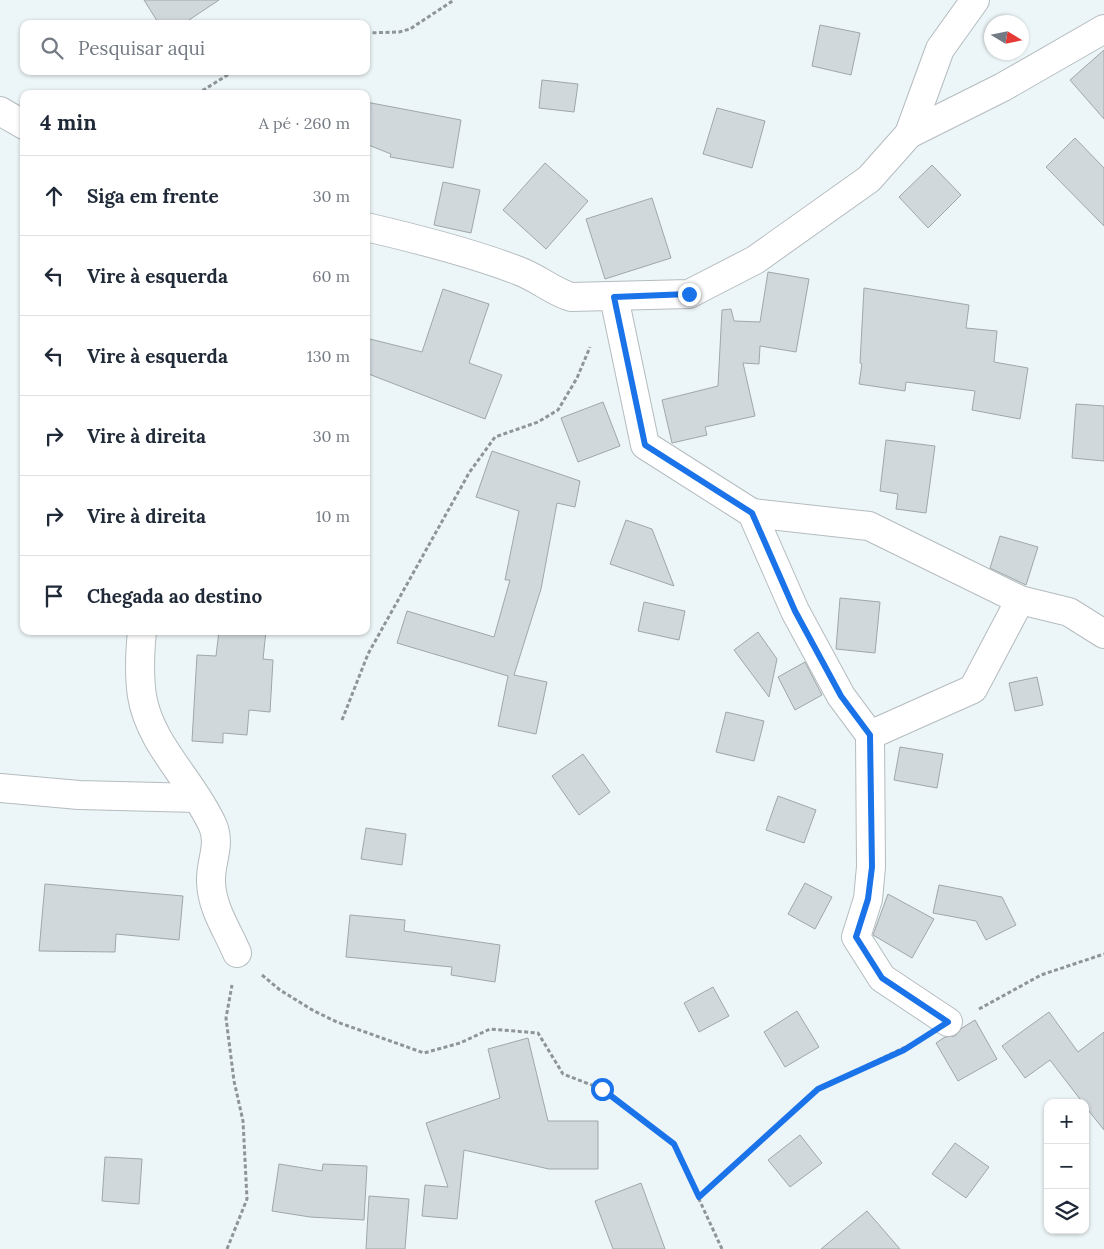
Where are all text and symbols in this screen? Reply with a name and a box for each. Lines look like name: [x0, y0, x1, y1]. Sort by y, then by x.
north arrow: [984, 15, 1029, 60]
search box: [20, 20, 370, 75]
icon: search: [38, 34, 66, 62]
text: Pesquisar aqui: [78, 36, 205, 60]
text: 4 min: [40, 109, 97, 136]
text: A pé · 260 m: [259, 113, 350, 133]
icon: ahead: [40, 182, 68, 210]
text: Siga em frente: [87, 184, 219, 208]
text: 30 m: [313, 186, 350, 206]
icon: left: [40, 262, 68, 290]
text: Vire à esquerda: [87, 264, 228, 288]
text: 60 m: [312, 266, 350, 286]
route end: [678, 283, 701, 306]
icon: left: [40, 342, 68, 370]
text: Vire à esquerda: [87, 344, 228, 368]
text: 130 m: [307, 346, 350, 366]
icon: right: [40, 422, 68, 450]
text: Vire à direita: [87, 424, 206, 448]
text: 30 m: [313, 426, 350, 446]
icon: right: [40, 502, 68, 530]
text: Vire à direita: [87, 504, 206, 528]
text: 10 m: [316, 506, 350, 526]
icon: arrive: [40, 582, 68, 610]
text: Chegada ao destino: [87, 584, 262, 608]
route start: [591, 1078, 614, 1101]
map controls: [1044, 1099, 1089, 1234]
button: +: [1044, 1099, 1089, 1144]
button: −: [1044, 1144, 1089, 1189]
button: layers: [1044, 1189, 1089, 1234]

